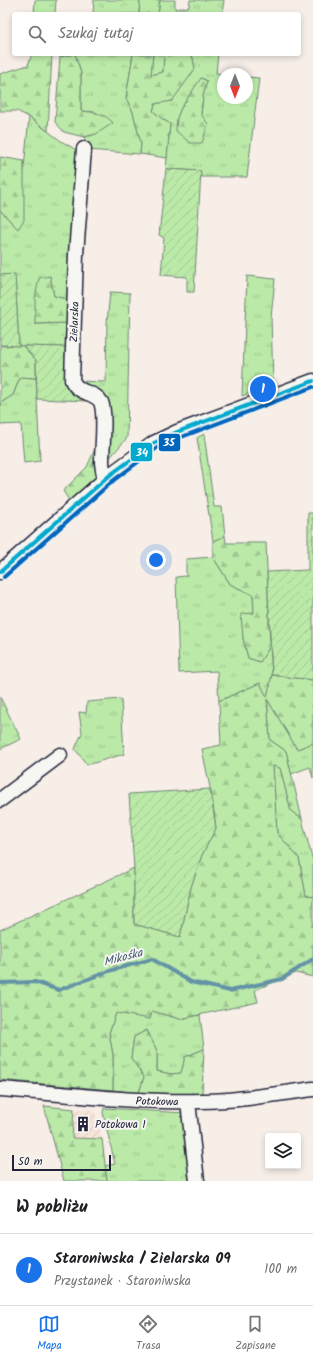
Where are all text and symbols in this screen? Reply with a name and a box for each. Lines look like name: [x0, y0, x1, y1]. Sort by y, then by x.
search box: [12, 12, 301, 56]
text: Szukaj tutaj: [58, 22, 133, 46]
icon: search: [26, 23, 48, 45]
north arrow: [217, 68, 253, 104]
street label: Zielarska: [65, 301, 85, 343]
pin: 1: [250, 374, 276, 404]
line badge: 35: [158, 433, 181, 452]
text: 35: [162, 434, 176, 452]
line badge: 34: [130, 442, 153, 462]
text: 34: [135, 444, 148, 462]
your location: [146, 550, 166, 570]
water label: Mikośka: [101, 943, 146, 972]
street label: Potokowa: [135, 1093, 179, 1111]
building icon: Potokowa 1: [74, 1115, 92, 1133]
place label: Potokowa 1: [95, 1116, 146, 1134]
map controls: [265, 1133, 301, 1169]
button: layers: [265, 1133, 301, 1169]
scale bar: [12, 1153, 111, 1172]
text: 50 m: [18, 1153, 43, 1171]
text: W pobliżu: [16, 1194, 87, 1221]
text: Staroniwska / Zielarska 09: [54, 1247, 231, 1271]
text: 1: [27, 1259, 31, 1280]
text: 100 m: [264, 1259, 297, 1280]
text: Przystanek · Staroniwska: [54, 1271, 191, 1292]
tab: Mapa: [37, 1313, 62, 1355]
tab: Trasa: [136, 1313, 161, 1355]
tab: Zapisane: [235, 1313, 276, 1355]

